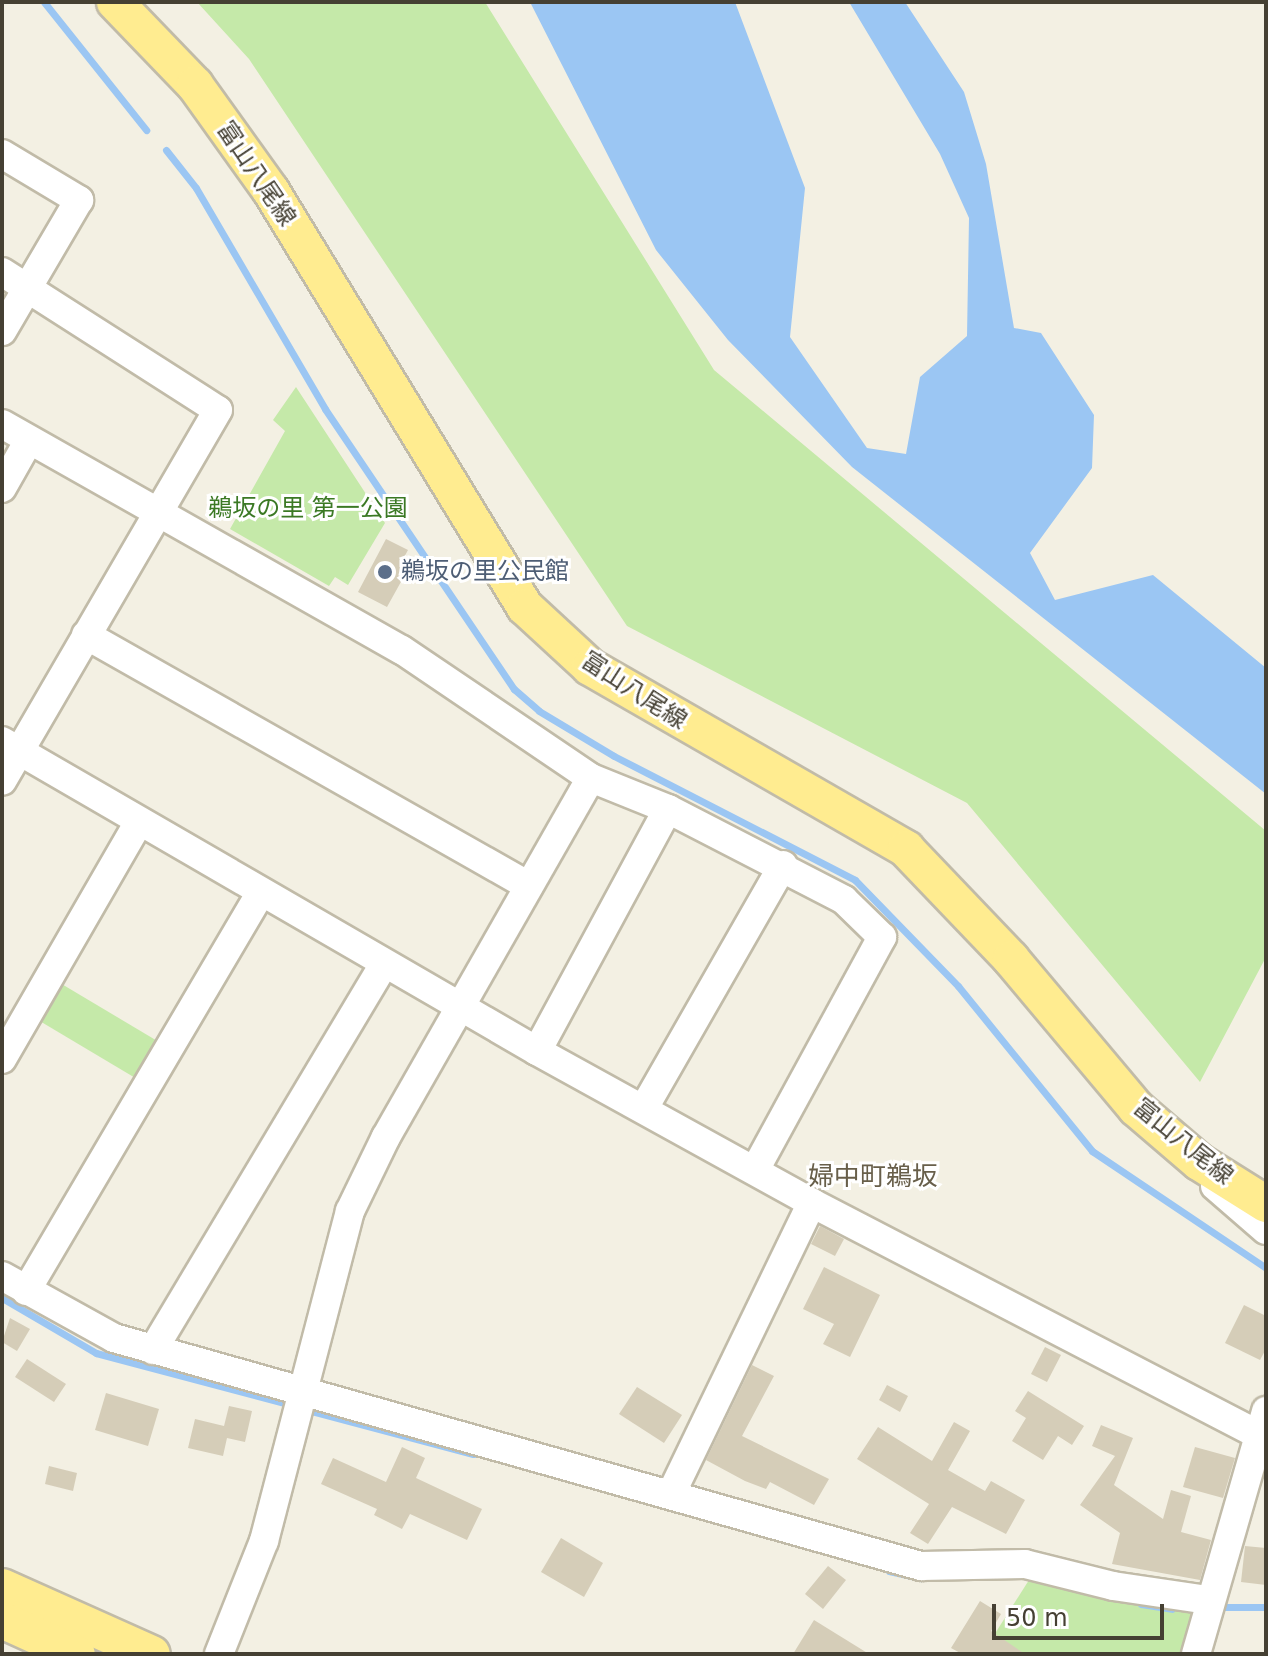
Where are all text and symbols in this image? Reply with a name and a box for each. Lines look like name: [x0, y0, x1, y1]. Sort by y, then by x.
street label: 富山八尾線: [211, 116, 301, 232]
park label: 鵜坂の里 第一公園: [208, 495, 408, 523]
place label: 鵜坂の里公民館: [401, 558, 569, 586]
marker: 鵜坂の里公民館: [376, 563, 394, 581]
street label: 富山八尾線: [576, 646, 692, 736]
street label: 富山八尾線: [1127, 1093, 1239, 1191]
district label: 婦中町鵜坂: [808, 1161, 938, 1193]
scale bar: [996, 1588, 1168, 1638]
text: 50 m: [1006, 1604, 1068, 1632]

